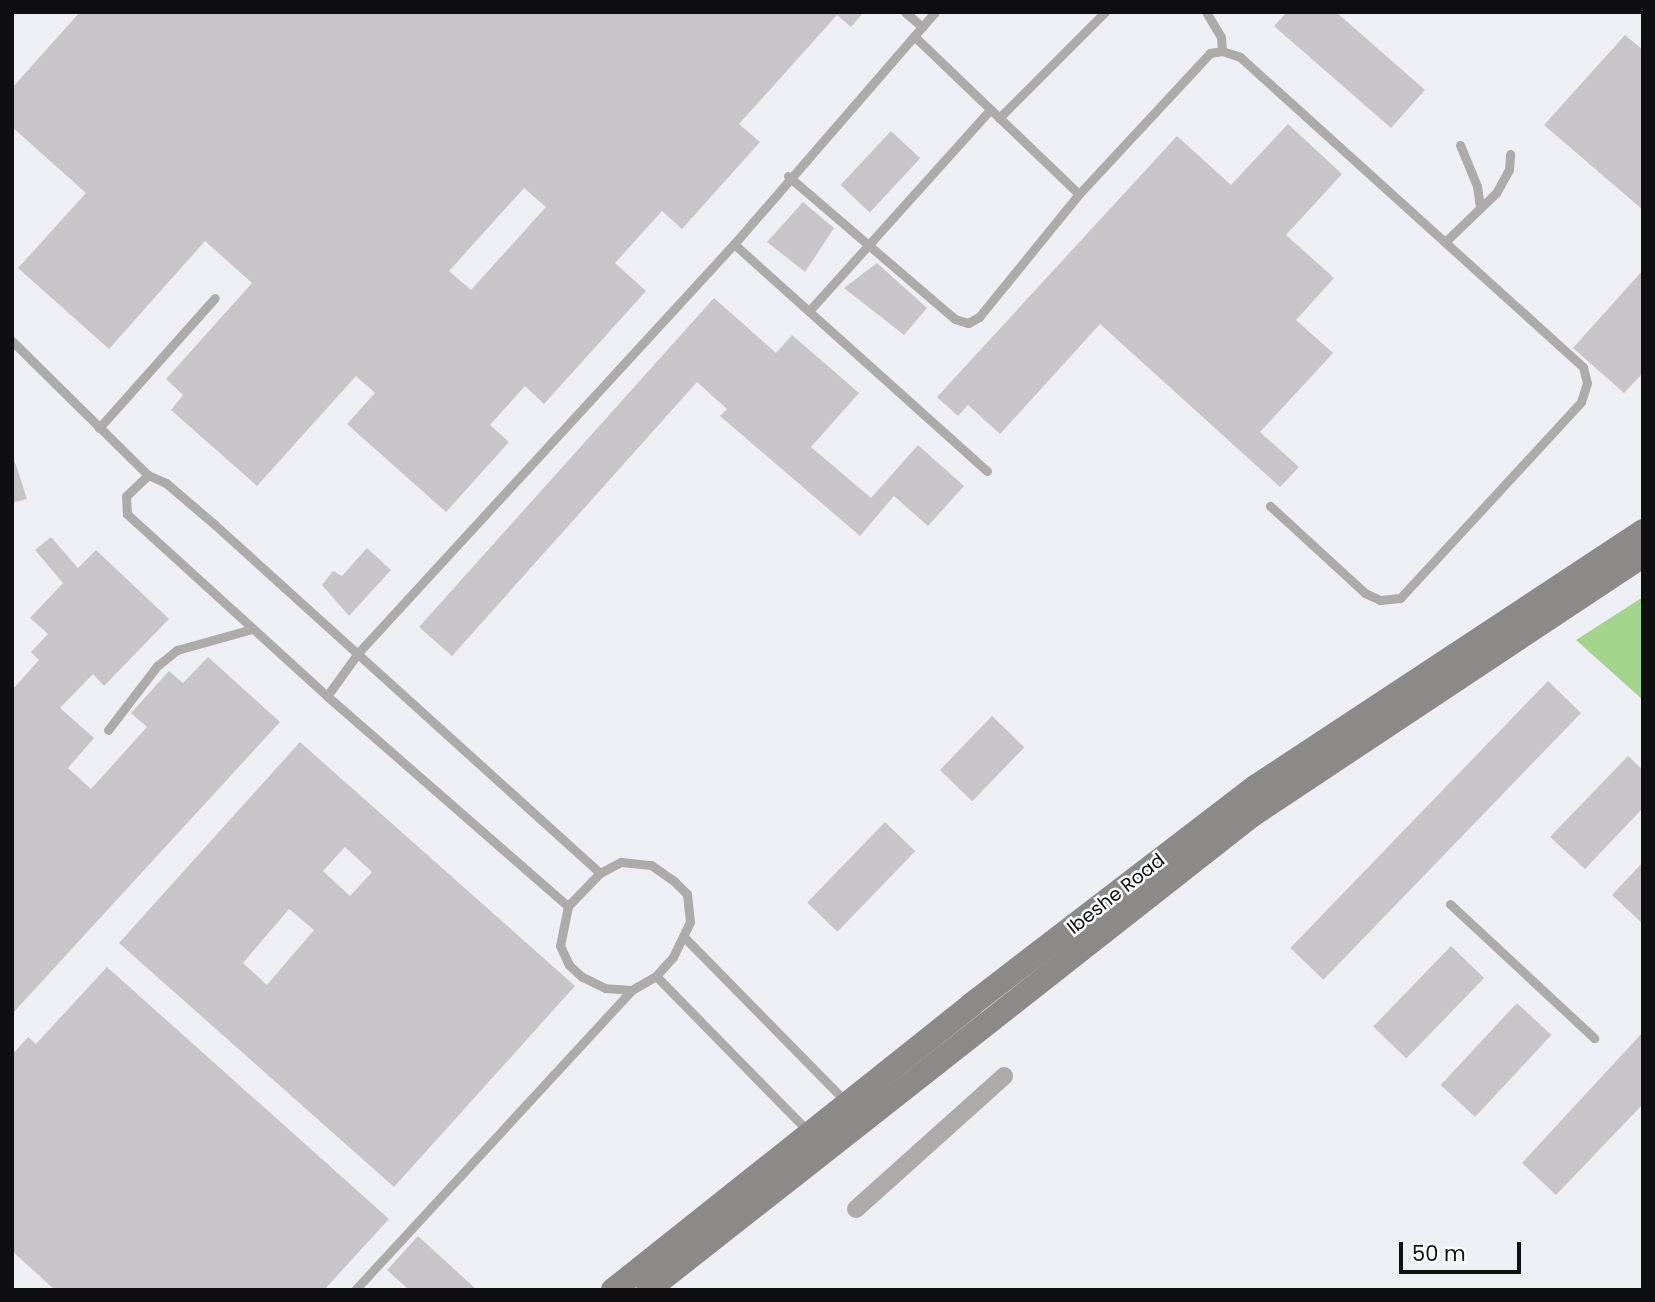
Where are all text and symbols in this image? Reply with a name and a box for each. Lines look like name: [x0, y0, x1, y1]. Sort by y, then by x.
street label: Ibeshe Road: [1063, 849, 1169, 939]
scale bar: [1403, 1228, 1526, 1272]
text: 50 m: [1412, 1239, 1466, 1268]

